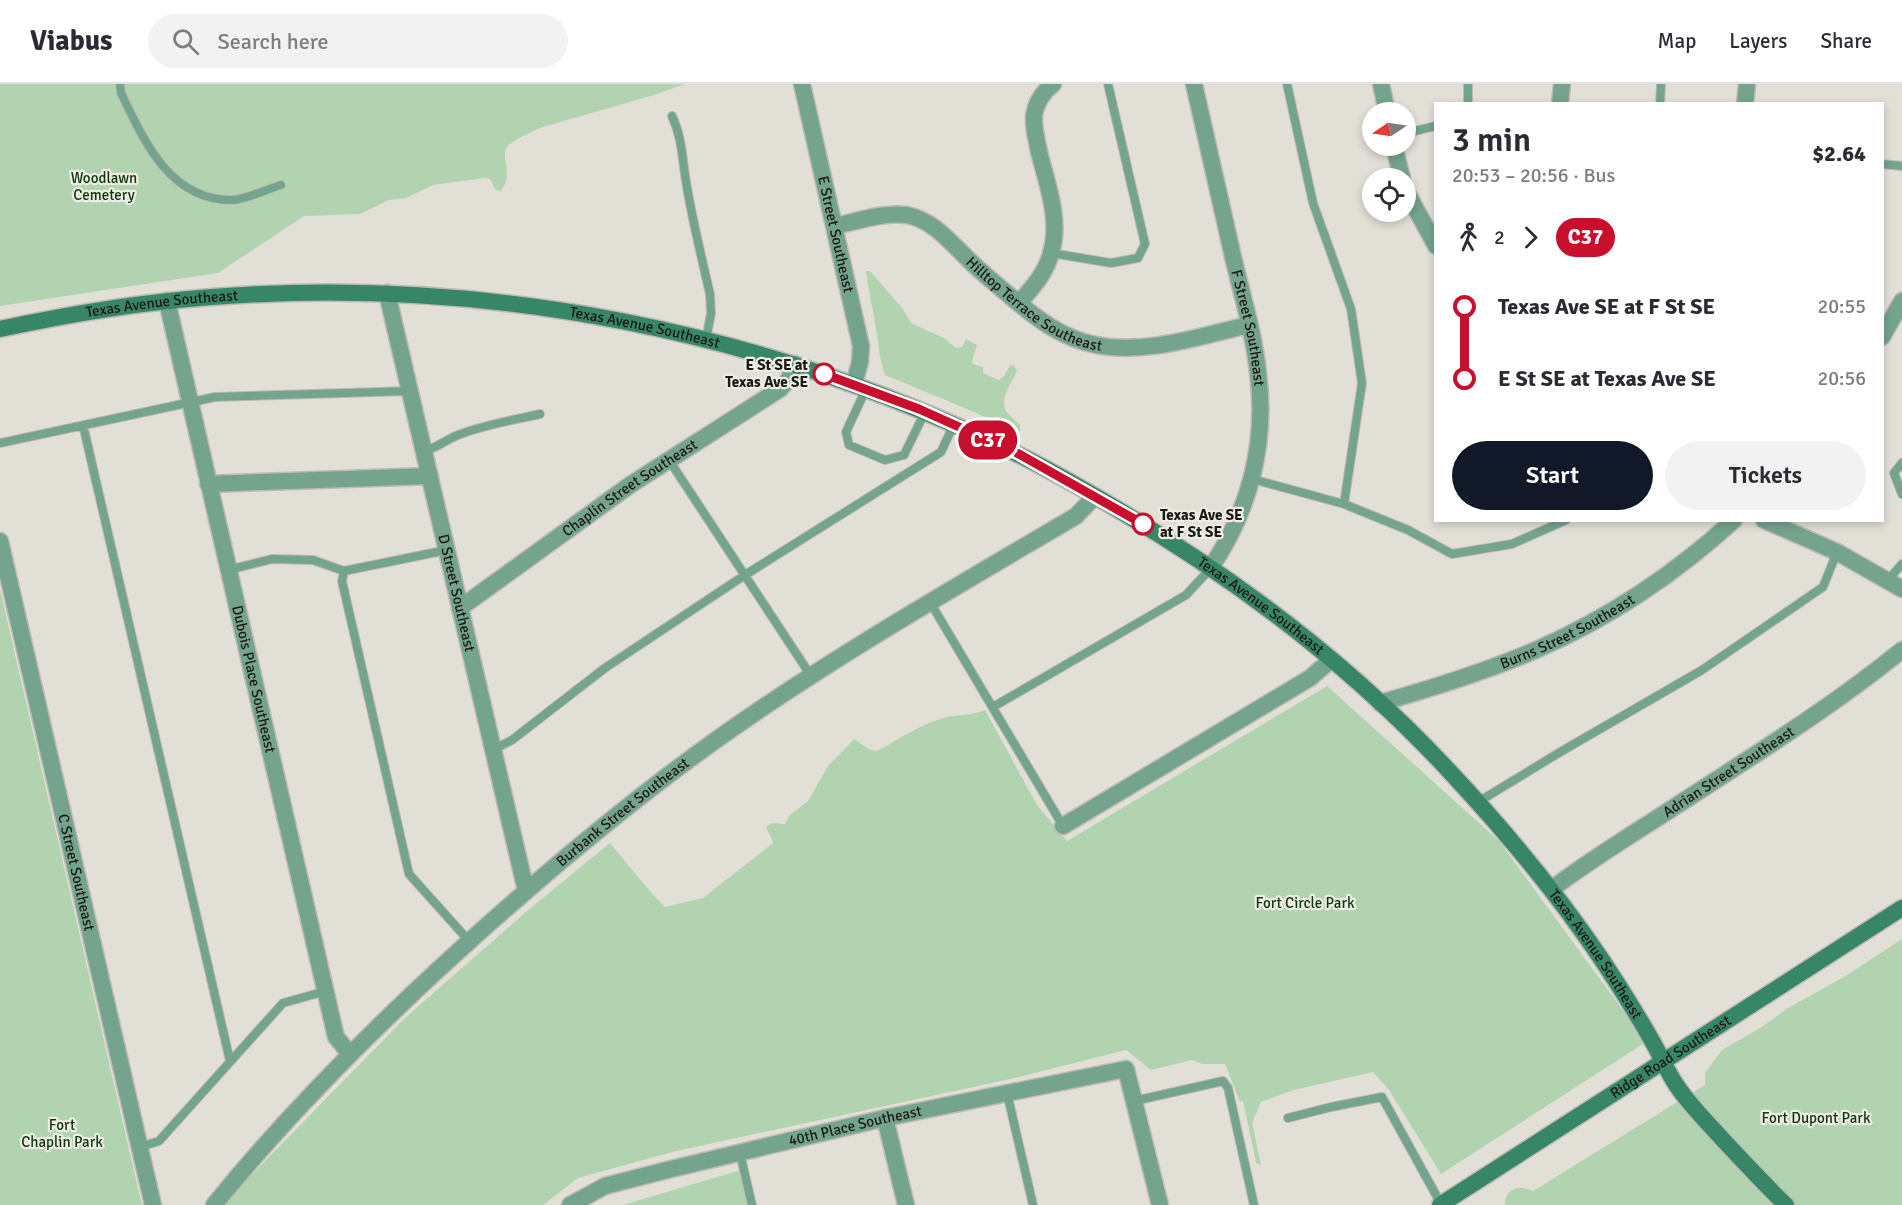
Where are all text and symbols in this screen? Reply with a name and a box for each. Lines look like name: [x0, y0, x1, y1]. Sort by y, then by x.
search box: [148, 14, 568, 68]
text: Viabus: [30, 24, 112, 58]
icon: search: [169, 25, 202, 58]
text: Search here: [217, 28, 328, 55]
text: Map: [1658, 28, 1696, 54]
text: Layers: [1729, 28, 1787, 54]
text: Share: [1820, 28, 1872, 54]
north arrow: [1362, 102, 1416, 156]
map controls: [1362, 102, 1416, 222]
text: 3 min: [1452, 120, 1531, 161]
text: $2.64: [1812, 140, 1866, 167]
text: 20:53 – 20:56 · Bus: [1452, 163, 1615, 188]
button: locate: [1362, 168, 1416, 222]
park label: Woodlawn Cemetery: [71, 169, 137, 204]
street label: E Street Southeast: [814, 174, 858, 294]
icon: walk: [1452, 221, 1485, 254]
icon: forward: [1514, 221, 1547, 254]
text: C37: [1568, 224, 1603, 250]
text: 2: [1494, 225, 1505, 250]
street label: Hilltop Terrace Southeast: [962, 253, 1103, 355]
street label: F Street Southeast: [1227, 268, 1268, 387]
street label: Texas Avenue Southeast: [84, 286, 238, 321]
text: Texas Ave SE at F St SE: [1498, 293, 1715, 320]
text: 20:55: [1817, 294, 1866, 319]
street label: Texas Avenue Southeast: [568, 303, 722, 352]
place label: E St SE at Texas Ave SE: [725, 356, 808, 391]
marker: E St SE at Texas Ave SE: [813, 363, 835, 385]
text: E St SE at Texas Ave SE: [1498, 365, 1716, 392]
text: 20:56: [1817, 366, 1866, 391]
line badge: C37: [954, 420, 1022, 460]
text: C37: [970, 427, 1006, 453]
street label: Chaplin Street Southeast: [558, 435, 701, 540]
button: Start: [1452, 441, 1653, 510]
button: Tickets: [1665, 441, 1866, 510]
place label: Texas Ave SE at F St SE: [1160, 506, 1243, 541]
marker: Texas Ave SE at F St SE: [1132, 513, 1154, 535]
street label: D Street Southeast: [434, 532, 479, 654]
street label: Texas Avenue Southeast: [1194, 553, 1328, 658]
street label: Burns Street Southeast: [1498, 590, 1638, 673]
street label: Dubois Place Southeast: [228, 604, 279, 755]
street label: Adrian Street Southeast: [1659, 722, 1798, 821]
street label: Burbank Street Southeast: [553, 754, 692, 870]
street label: C Street Southeast: [54, 812, 99, 933]
street label: Texas Avenue Southeast: [1545, 886, 1646, 1022]
park label: Fort Circle Park: [1256, 894, 1355, 912]
street label: Ridge Road Southeast: [1607, 1011, 1734, 1102]
street label: 40th Place Southeast: [787, 1102, 923, 1150]
park label: Fort Dupont Park: [1762, 1109, 1871, 1127]
park label: Fort Chaplin Park: [21, 1116, 103, 1151]

